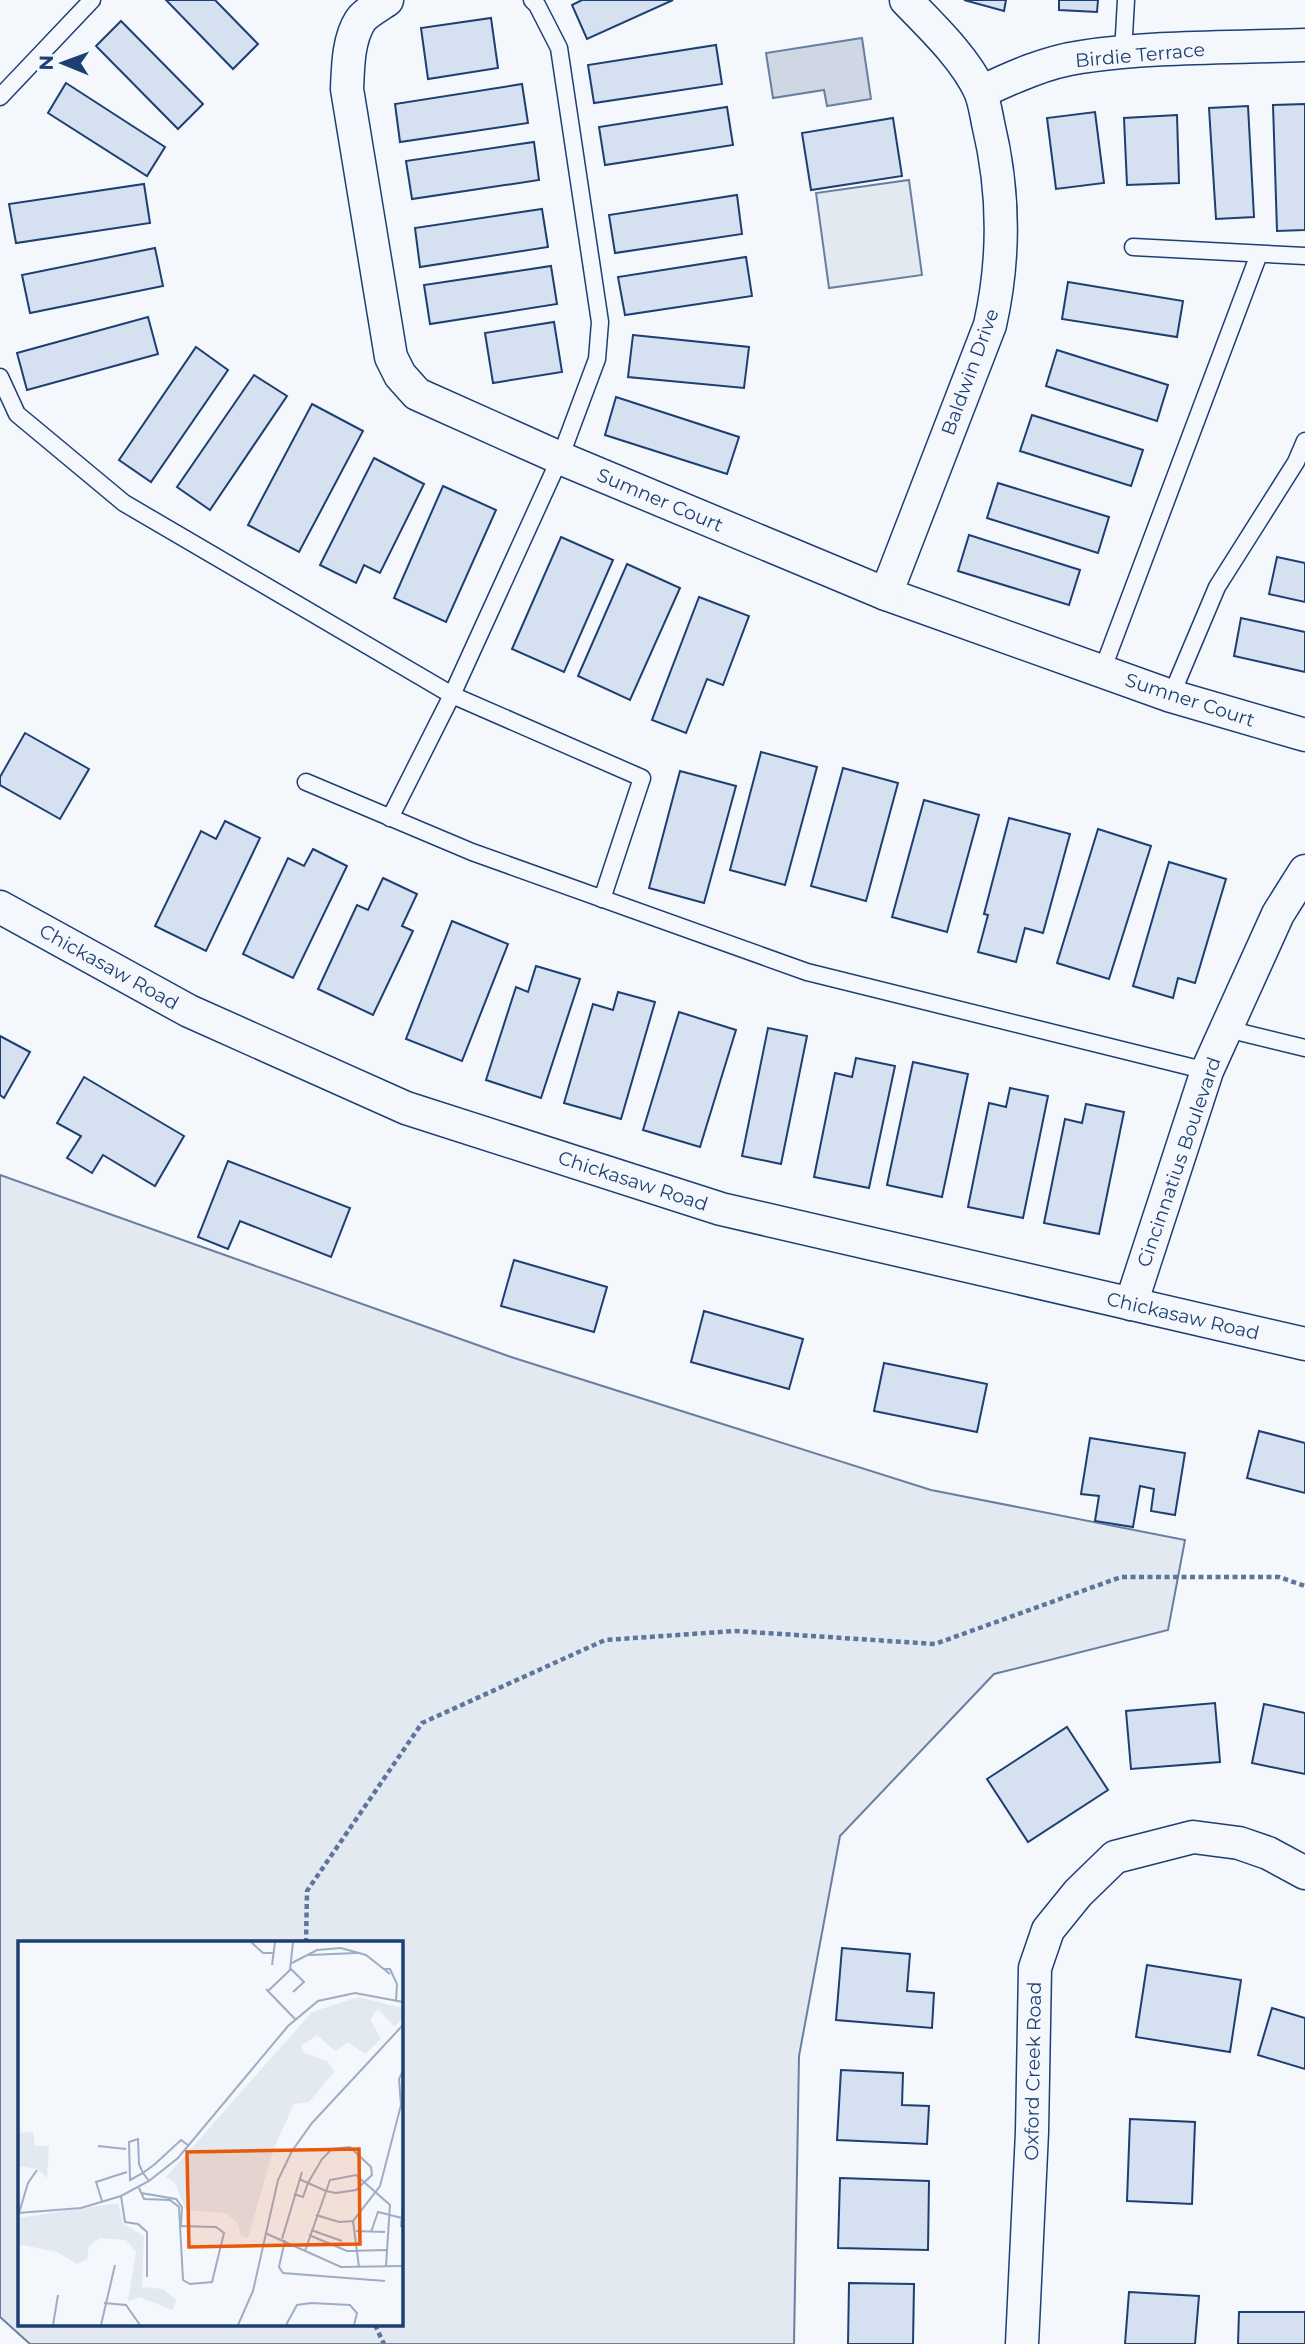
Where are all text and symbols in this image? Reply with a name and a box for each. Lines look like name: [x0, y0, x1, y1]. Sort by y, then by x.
north arrow: [28, 28, 98, 98]
street label: Birdie Terrace: [1074, 38, 1206, 72]
text: N: [35, 55, 58, 71]
street label: Baldwin Drive: [936, 306, 1004, 438]
street label: Sumner Court: [593, 463, 727, 537]
street label: Sumner Court: [1122, 668, 1258, 732]
street label: Chickasaw Road: [35, 919, 183, 1015]
street label: Cincinnatius Boulevard: [1132, 1054, 1226, 1270]
street label: Chickasaw Road: [555, 1146, 711, 1216]
street label: Chickasaw Road: [1104, 1287, 1262, 1345]
inset map: [18, 1941, 402, 2326]
street label: Oxford Creek Road: [1020, 1981, 1046, 2161]

